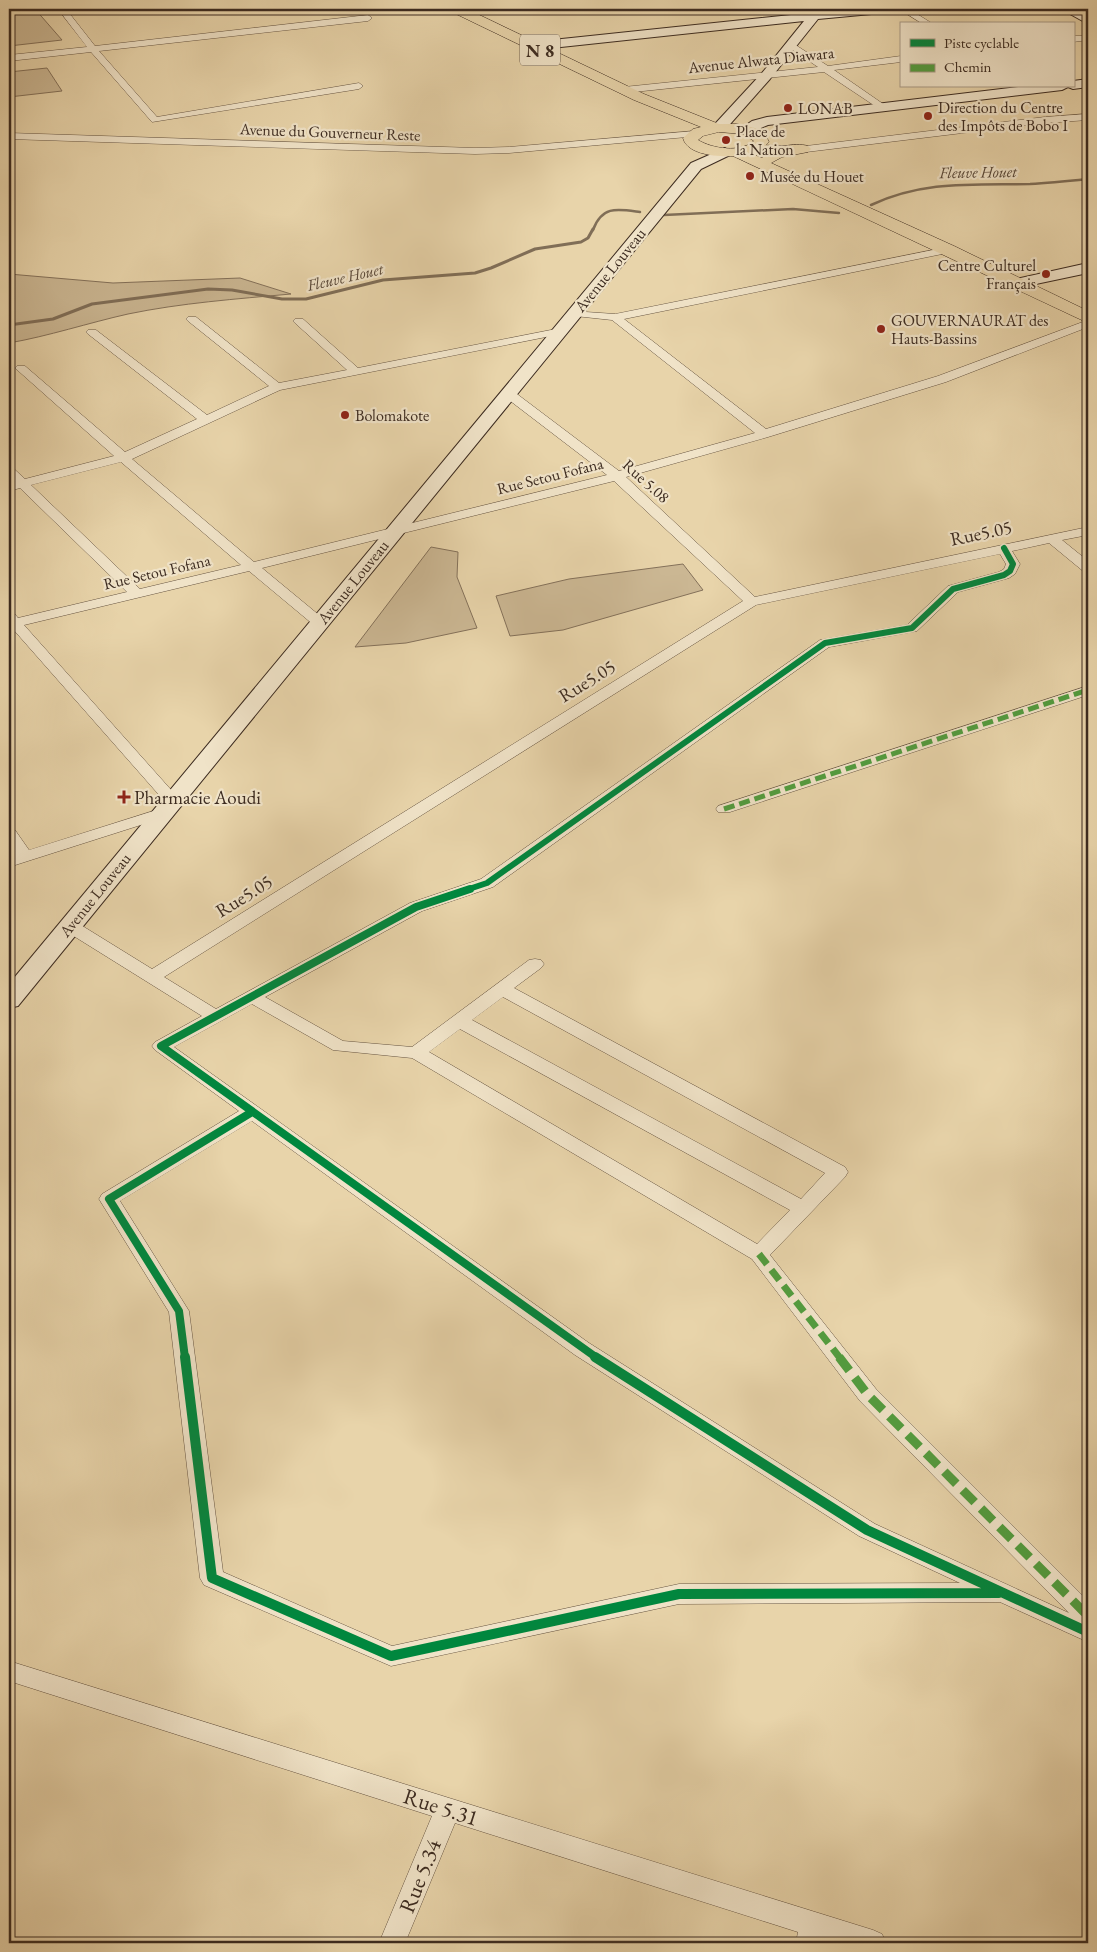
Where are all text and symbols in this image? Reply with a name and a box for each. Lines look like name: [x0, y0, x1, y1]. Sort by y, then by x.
legend: [900, 22, 1074, 88]
text: Piste cyclable: [944, 33, 1019, 52]
road number: N 8: [520, 34, 560, 66]
street label: Avenue Alwata Diawara: [686, 42, 836, 78]
text: Chemin: [944, 57, 992, 76]
place label: Direction du Centre des Impôts de Bobo I: [938, 97, 1068, 136]
place label: LONAB: [798, 98, 853, 119]
marker: LONAB: [782, 102, 794, 114]
marker: Direction du Centre des Impôts de Bobo I: [922, 110, 934, 122]
street label: Avenue du Gouverneur Reste: [238, 118, 421, 146]
place label: Place de la Nation: [736, 121, 794, 160]
marker: Place de la Nation: [720, 134, 732, 146]
water label: Fleuve Houet: [938, 161, 1018, 183]
place label: Musée du Houet: [760, 166, 864, 187]
marker: Musée du Houet: [744, 170, 756, 182]
street label: Avenue Louveau: [569, 223, 651, 317]
place label: Centre Culturel Français: [938, 255, 1036, 294]
water label: Fleuve Houet: [304, 258, 386, 296]
marker: Centre Culturel Français: [1040, 268, 1052, 280]
place label: GOUVERNAURAT des Hauts-Bassins: [891, 310, 1048, 349]
marker: GOUVERNAURAT des Hauts-Bassins: [875, 323, 887, 335]
place label: Bolomakote: [355, 405, 429, 426]
marker: Bolomakote: [339, 409, 351, 421]
street label: Rue Setou Fofana: [495, 452, 606, 499]
street label: Rue 5.08: [618, 454, 674, 508]
street label: Rue5.05: [948, 514, 1014, 552]
street label: Avenue Louveau: [312, 535, 394, 629]
street label: Rue Setou Fofana: [101, 549, 213, 594]
street label: Rue5.05: [554, 654, 620, 708]
place label: Pharmacie Aoudi: [134, 785, 261, 810]
marker: Pharmacie Aoudi: [118, 791, 130, 803]
street label: Avenue Louveau: [54, 848, 136, 942]
street label: Rue5.05: [211, 869, 277, 923]
street label: Rue 5.31: [400, 1781, 482, 1833]
street label: Rue 5.34: [392, 1834, 448, 1917]

